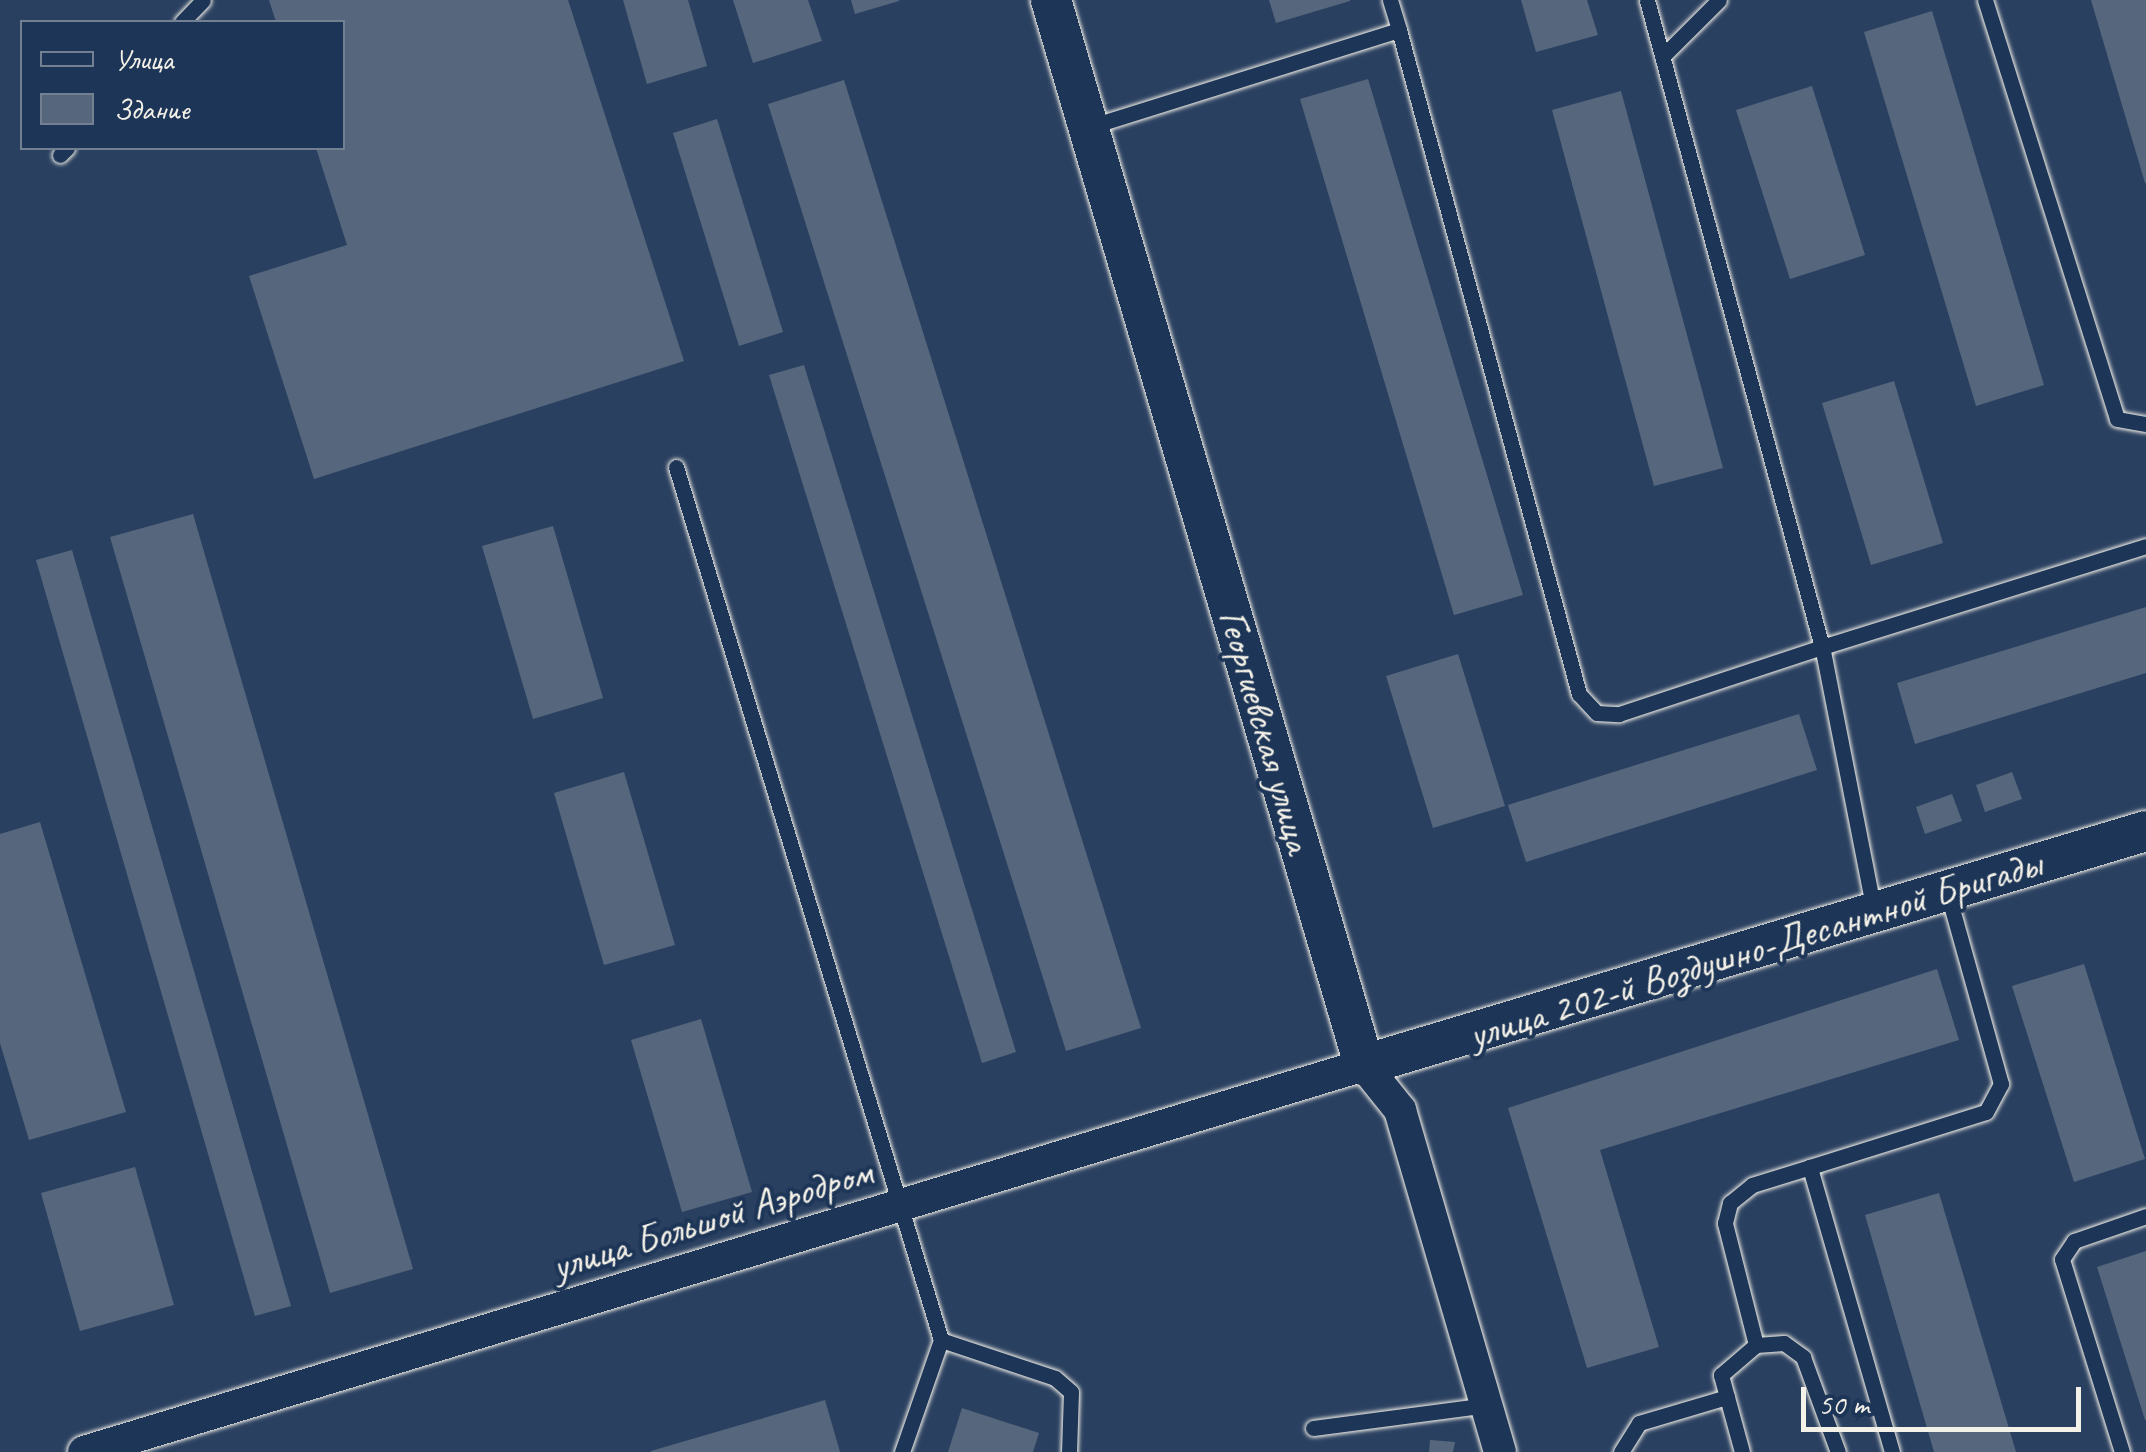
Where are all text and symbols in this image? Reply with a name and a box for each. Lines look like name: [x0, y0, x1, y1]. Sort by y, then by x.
legend: [20, 20, 345, 150]
text: Улица: [114, 40, 173, 78]
text: Здание: [114, 90, 189, 128]
street label: Георгиевская улица: [1208, 604, 1324, 858]
street label: улица 202-й Воздушно-Десантной Бригады: [1463, 839, 2047, 1059]
street label: улица Большой Аэродром: [546, 1148, 878, 1290]
scale bar: [1806, 1367, 2086, 1429]
text: 50 m: [1818, 1385, 1869, 1423]

